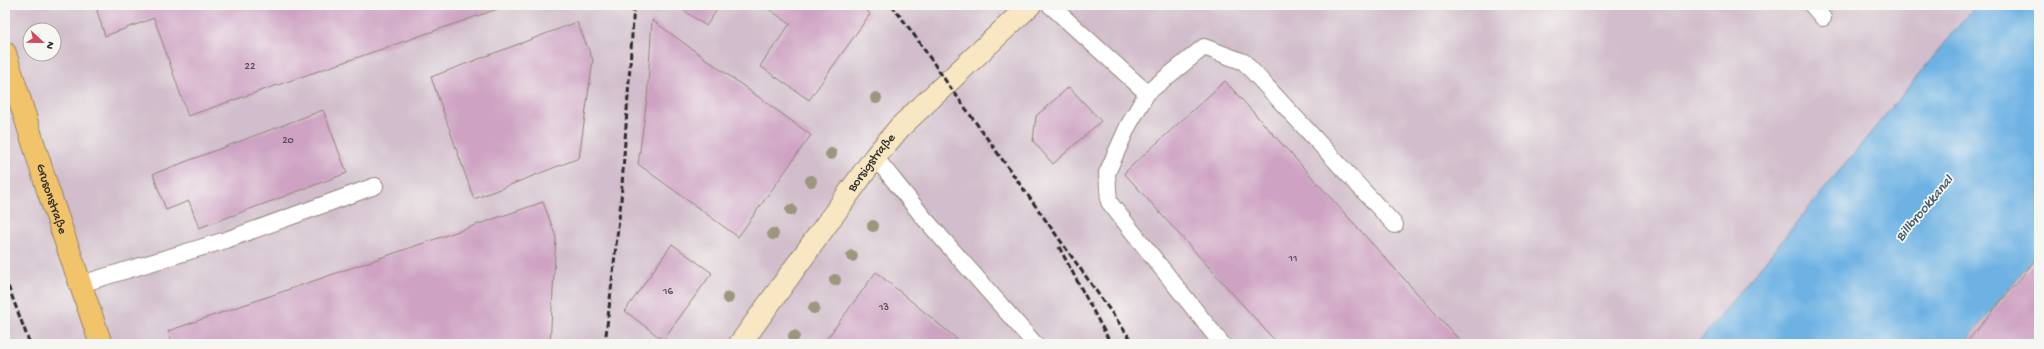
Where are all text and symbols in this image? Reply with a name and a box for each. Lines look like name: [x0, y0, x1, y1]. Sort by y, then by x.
north arrow: [22, 22, 62, 62]
text: N: [43, 39, 56, 51]
house number: 22: [245, 61, 256, 73]
street label: Borsigstraße: [844, 130, 899, 196]
house number: 20: [282, 135, 294, 147]
street label: Grusonstraße: [33, 162, 70, 236]
water label: Billbrookkanal: [1892, 172, 1958, 245]
house number: 11: [1288, 253, 1297, 265]
house number: 16: [662, 286, 673, 298]
house number: 13: [878, 302, 889, 314]

